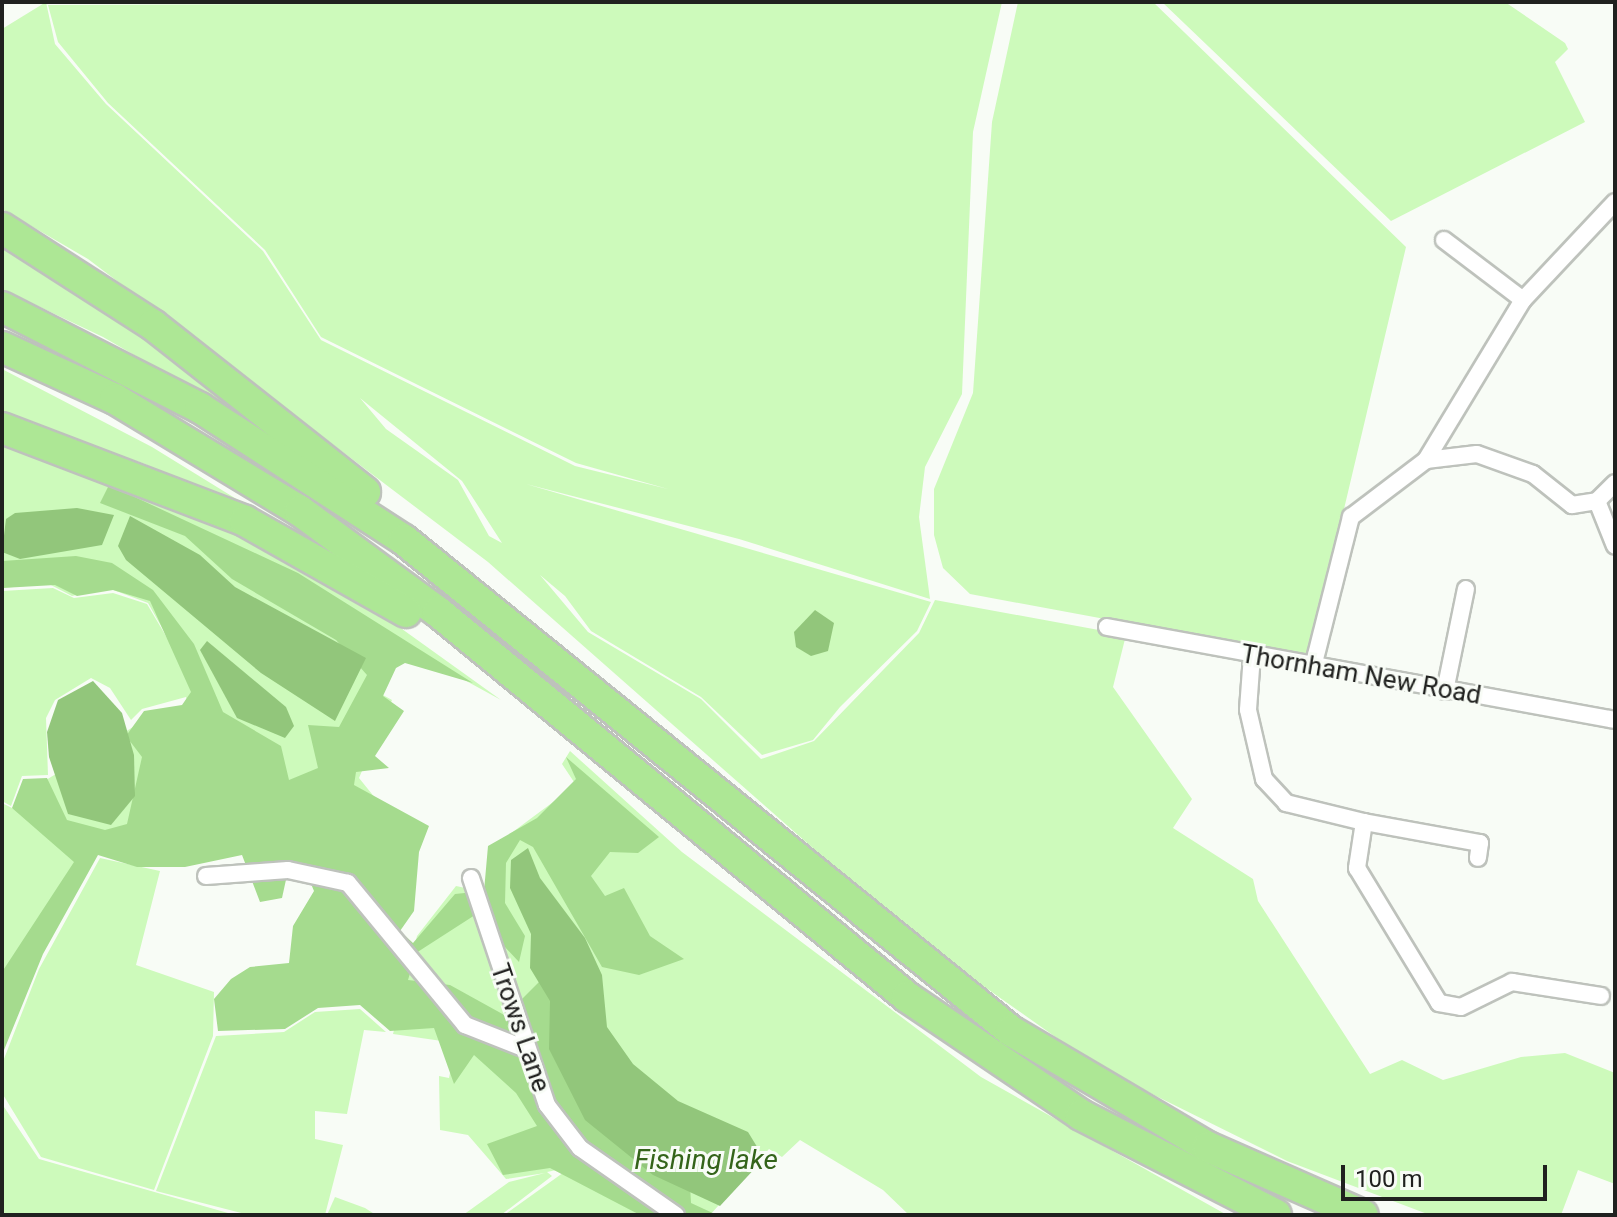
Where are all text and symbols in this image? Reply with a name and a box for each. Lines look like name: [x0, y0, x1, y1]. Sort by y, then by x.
street label: Thornham New Road: [1238, 638, 1484, 712]
street label: Trows Lane: [483, 960, 557, 1096]
water label: Fishing lake: [634, 1143, 778, 1177]
scale bar: [1345, 1149, 1551, 1199]
text: 100 m: [1355, 1165, 1422, 1193]

